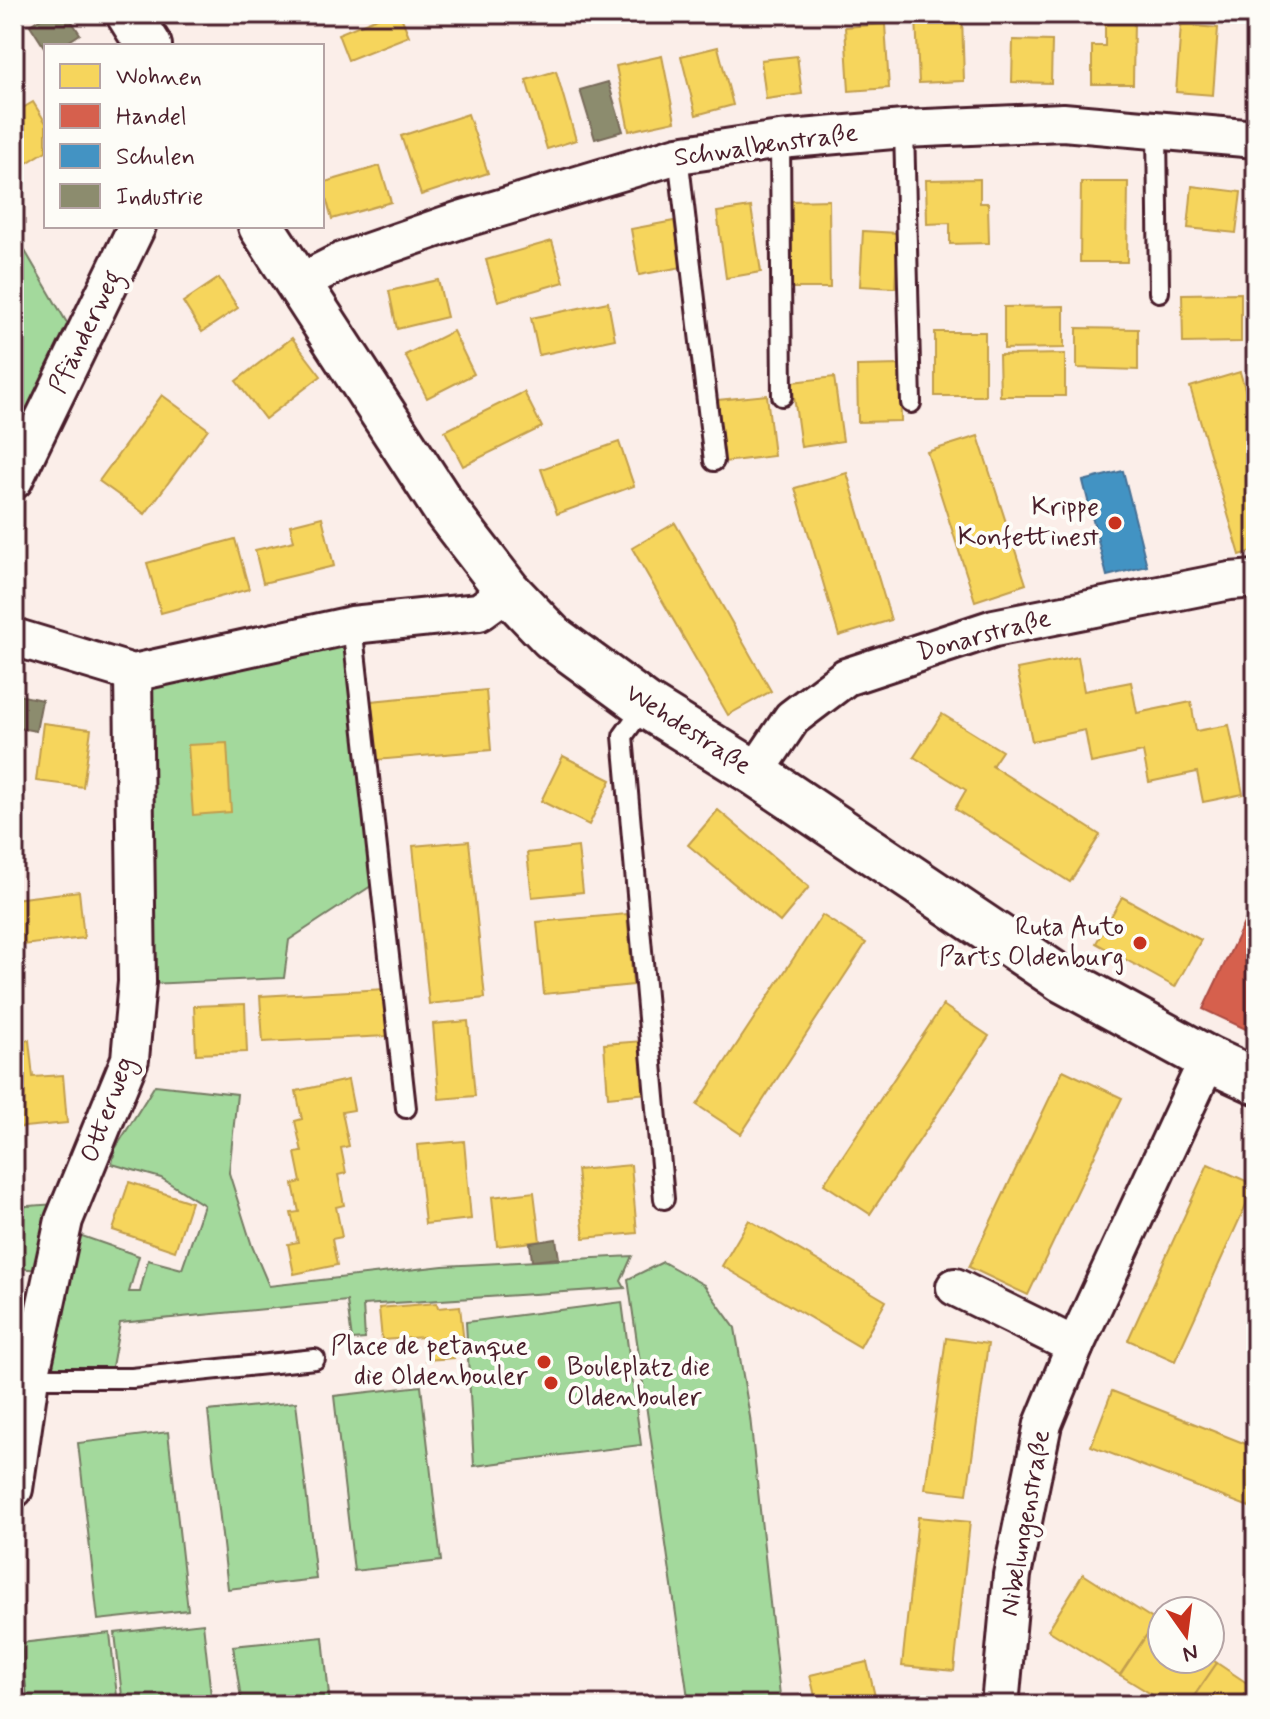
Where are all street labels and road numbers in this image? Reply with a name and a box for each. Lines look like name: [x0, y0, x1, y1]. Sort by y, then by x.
street label: Schwalbenstraße: [672, 116, 860, 176]
street label: Pfänderweg: [41, 265, 133, 401]
street label: Donarstraße: [913, 602, 1055, 670]
street label: Wehdestraße: [619, 677, 758, 783]
street label: Otterweg: [73, 1052, 145, 1168]
street label: Nibelungenstraße: [993, 1427, 1061, 1619]

